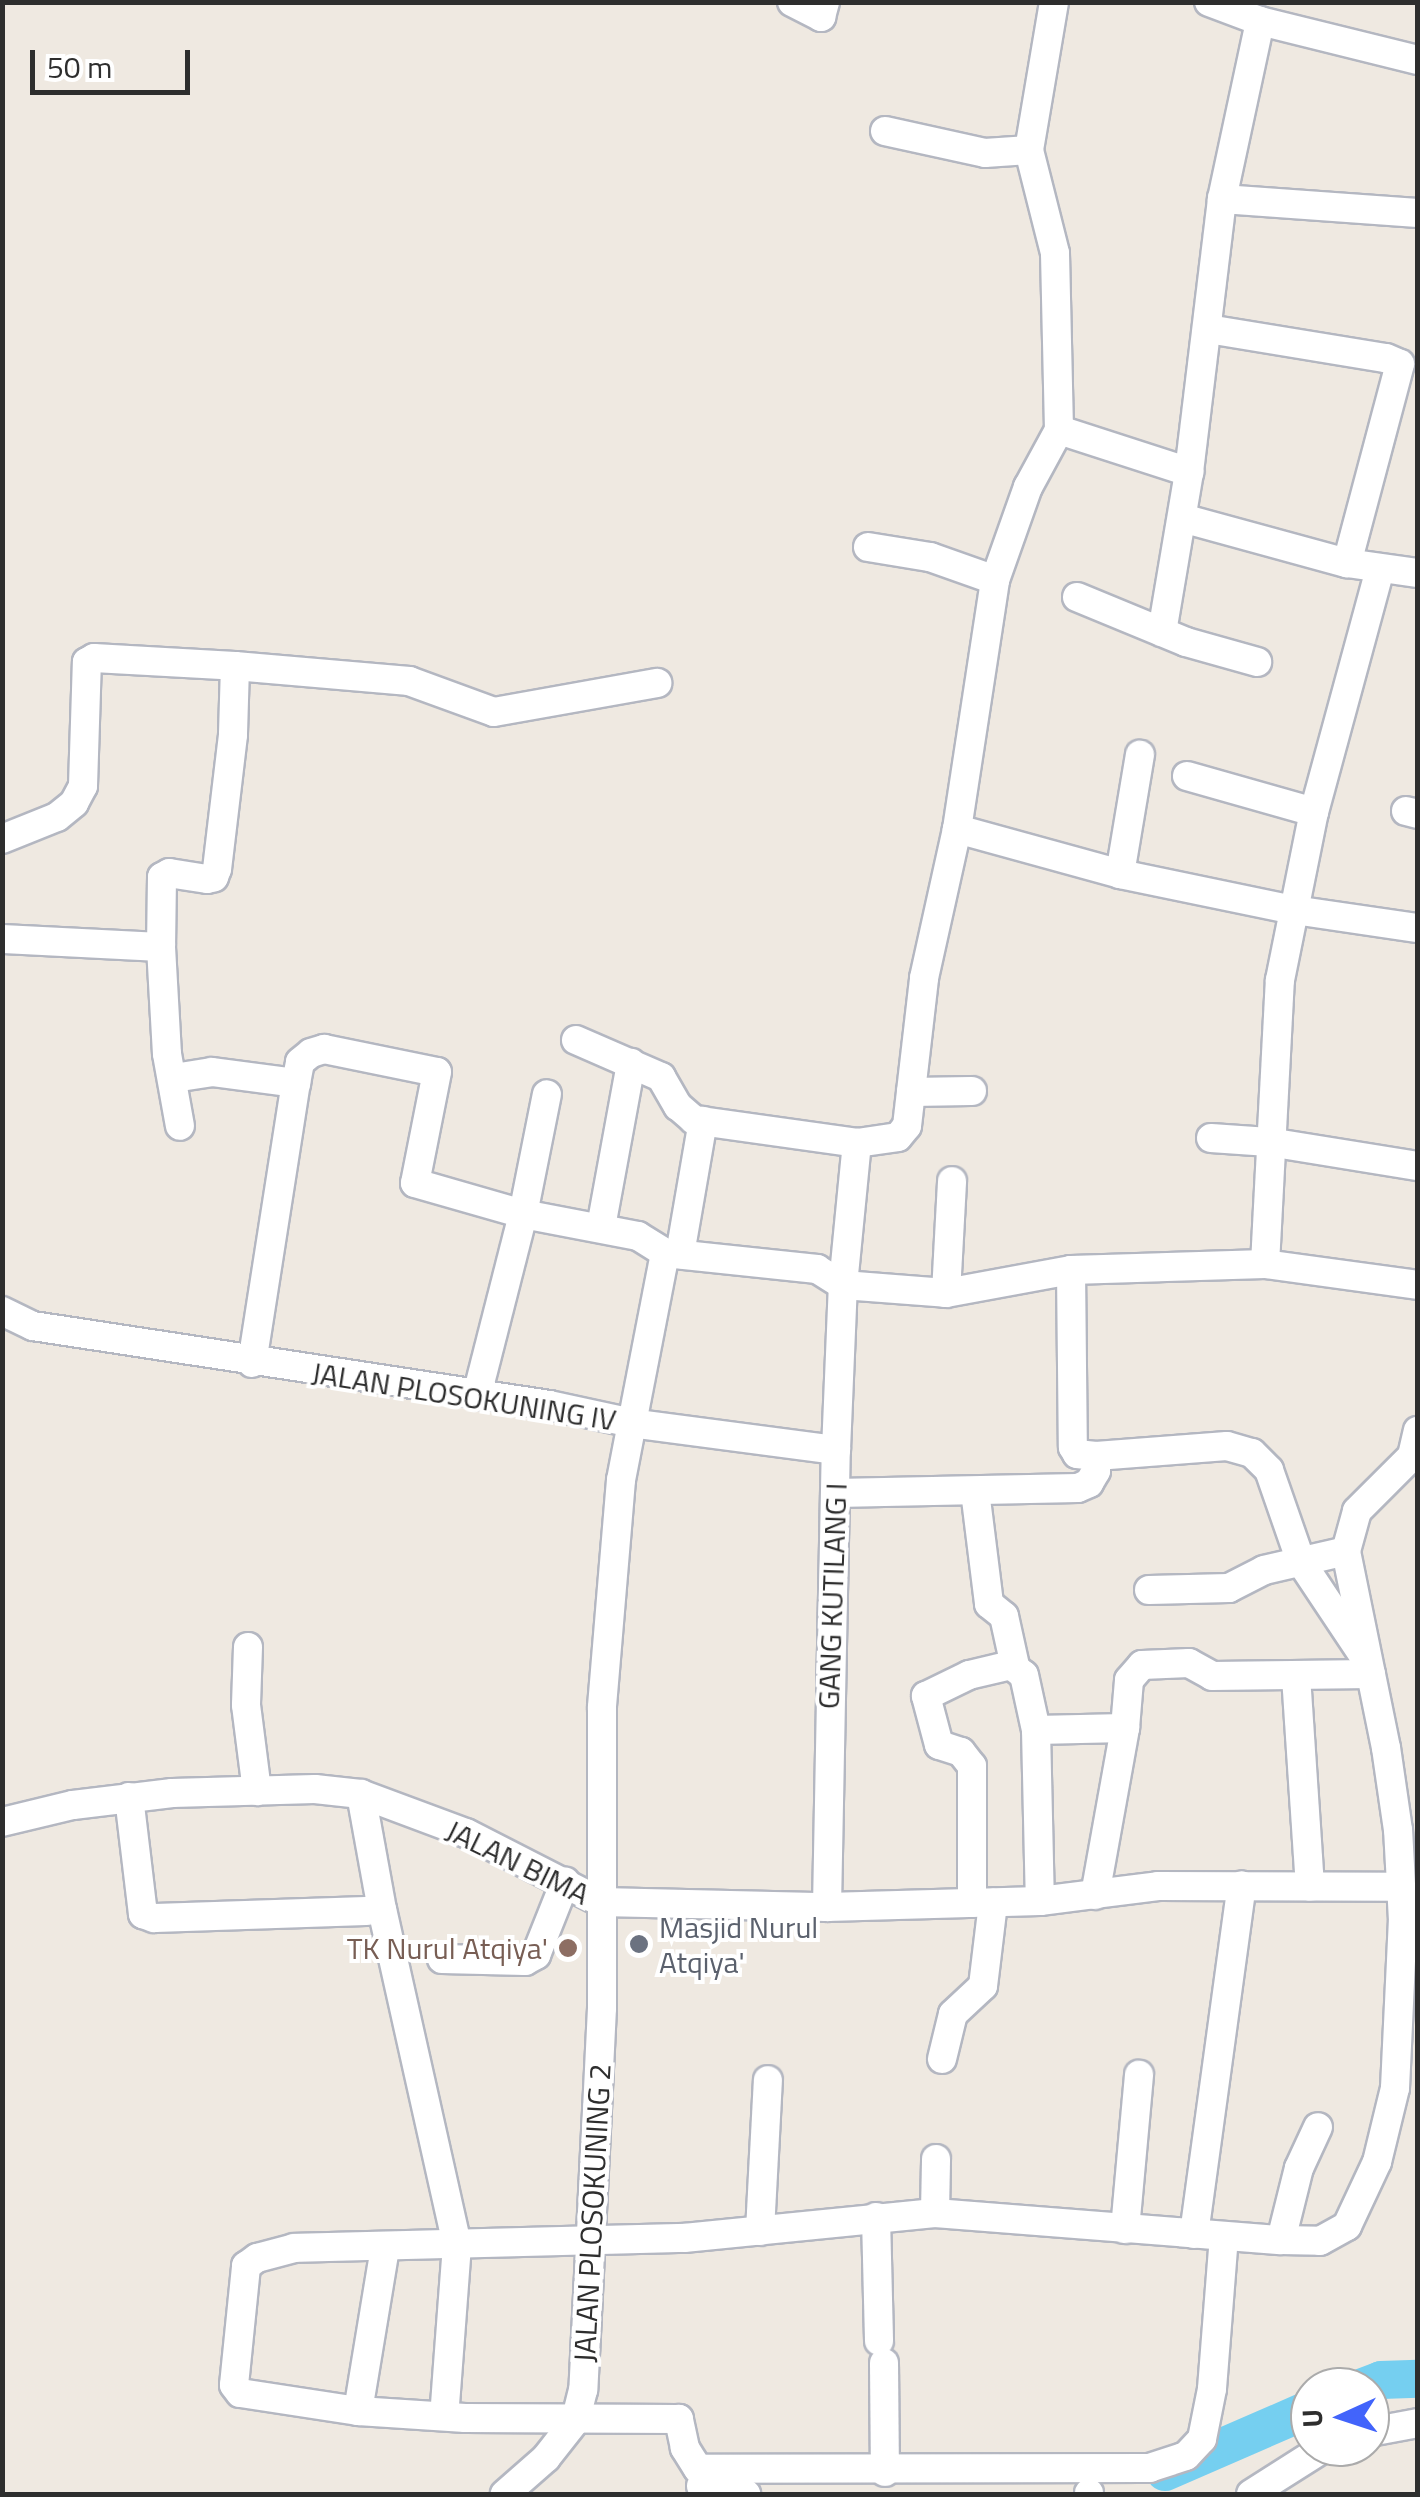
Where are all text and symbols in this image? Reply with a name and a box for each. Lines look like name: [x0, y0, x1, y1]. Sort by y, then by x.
scale bar: [35, 30, 195, 92]
text: 50 m: [47, 44, 112, 90]
street label: JALAN PLOSOKUNING IV: [309, 1354, 619, 1438]
street label: GANG KUTILANG I: [810, 1482, 854, 1710]
street label: JALAN BIMA: [441, 1812, 595, 1912]
place label: Masjid Nurul Atqiya': [659, 1909, 818, 1980]
place label: TK Nurul Atqiya': [347, 1930, 548, 1966]
marker: Masjid Nurul Atqiya': [628, 1933, 650, 1955]
marker: TK Nurul Atqiya': [557, 1937, 579, 1959]
street label: JALAN PLOSOKUNING 2: [566, 2063, 618, 2363]
north arrow: [1290, 2367, 1390, 2467]
text: U: [1290, 2408, 1333, 2429]

